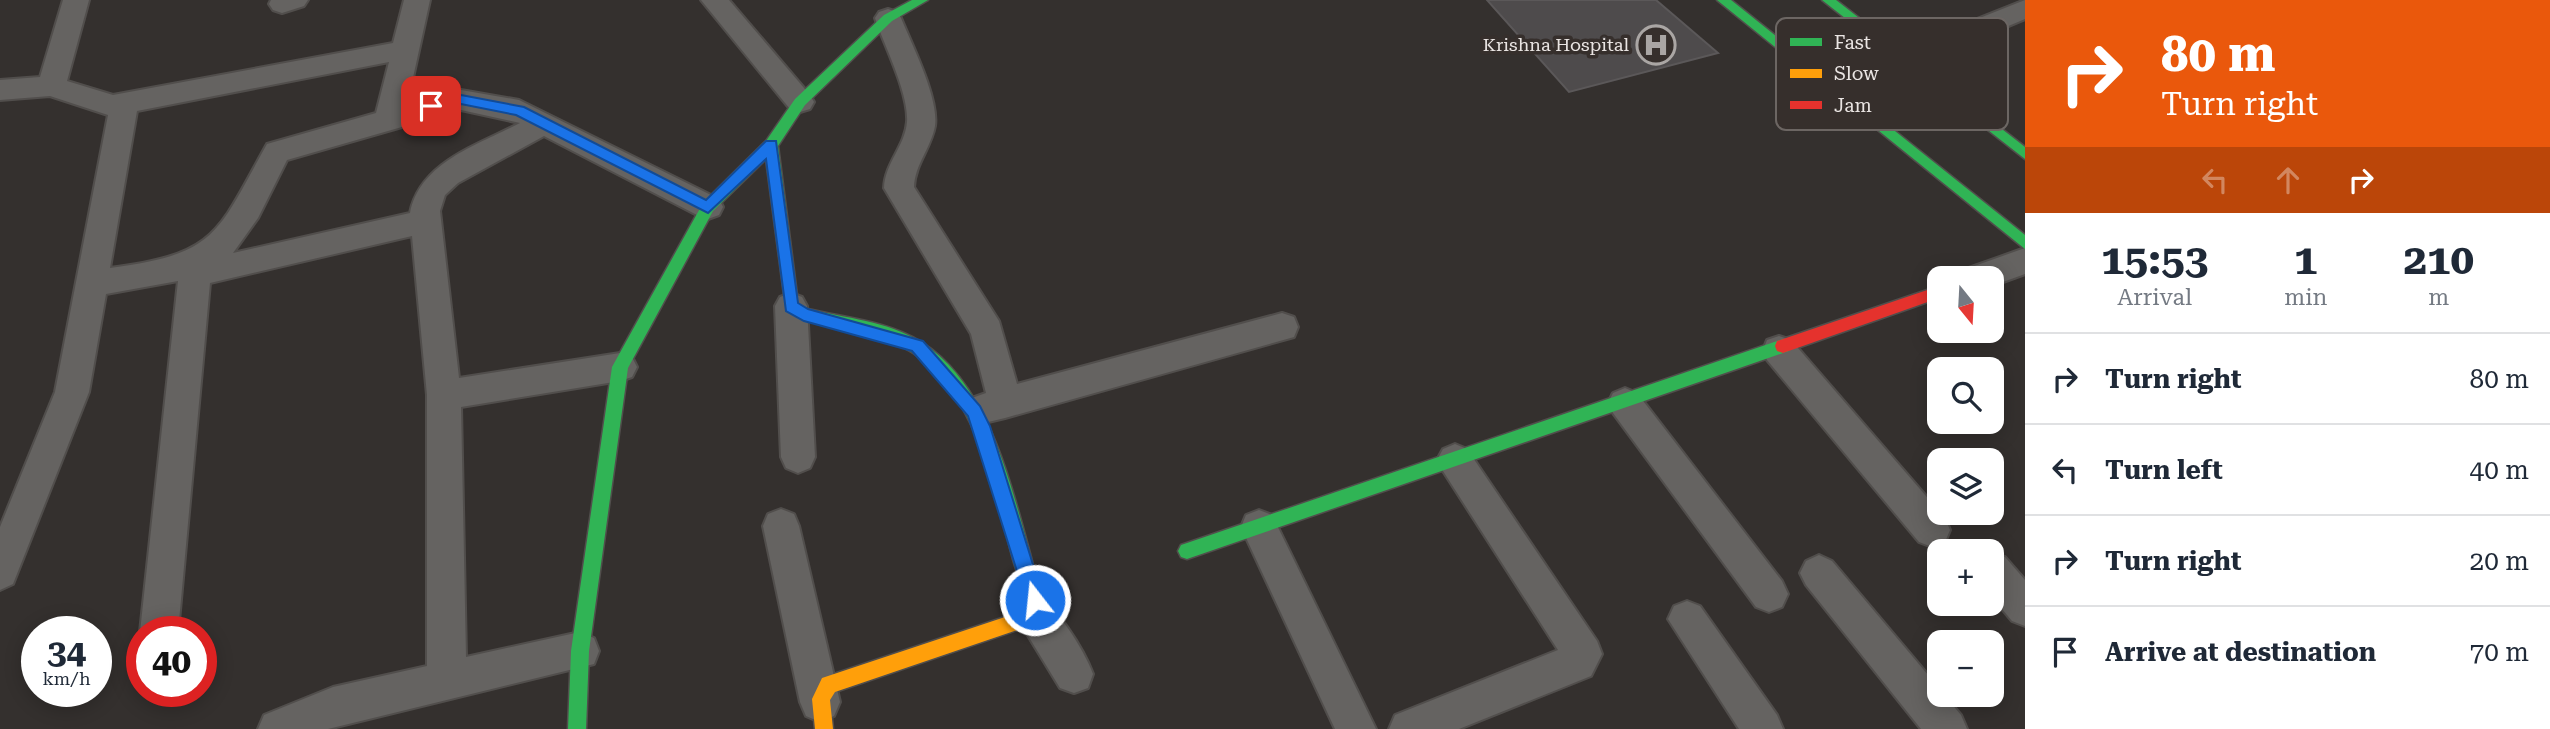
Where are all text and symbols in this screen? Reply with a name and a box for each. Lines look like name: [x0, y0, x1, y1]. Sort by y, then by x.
legend: [1776, 18, 2008, 130]
hospital icon: Krishna Hospital: [1635, 24, 1677, 66]
text: 80 m: [2161, 26, 2276, 83]
icon: right: [2046, 28, 2137, 119]
text: Fast: [1834, 31, 1871, 54]
place label: Krishna Hospital: [1483, 34, 1629, 55]
text: Slow: [1834, 62, 1879, 85]
pin: [401, 76, 461, 136]
text: Turn right: [2161, 85, 2318, 123]
icon: arrive: [412, 87, 450, 125]
text: Jam: [1834, 94, 1872, 117]
icon: left: [2196, 161, 2234, 199]
icon: ahead: [2269, 161, 2307, 199]
icon: right: [2342, 161, 2380, 199]
text: 15:53: [2101, 235, 2208, 284]
text: 1: [2294, 235, 2318, 284]
text: 210: [2403, 235, 2474, 284]
north arrow: [1927, 266, 2004, 343]
map controls: [1927, 266, 2004, 707]
text: Arrival: [2117, 284, 2192, 311]
text: min: [2284, 284, 2327, 311]
text: m: [2428, 284, 2449, 311]
button: search: [1927, 357, 2004, 434]
icon: right: [2046, 360, 2084, 398]
text: Turn right: [2105, 364, 2241, 394]
text: 80 m: [2470, 364, 2529, 394]
button: layers: [1927, 448, 2004, 525]
icon: left: [2046, 451, 2084, 489]
text: Turn left: [2105, 455, 2223, 485]
text: 40 m: [2470, 455, 2529, 485]
button: +: [1927, 539, 2004, 616]
icon: right: [2046, 542, 2084, 580]
text: Turn right: [2105, 546, 2241, 576]
text: 20 m: [2470, 546, 2529, 576]
position arrow: [998, 563, 1072, 637]
speed limit sign: 40: [126, 616, 217, 707]
button: −: [1927, 630, 2004, 707]
text: 34: [47, 632, 86, 673]
icon: arrive: [2046, 633, 2084, 671]
text: Arrive at destination: [2105, 637, 2376, 667]
text: 70 m: [2470, 637, 2529, 667]
text: km/h: [42, 668, 91, 689]

